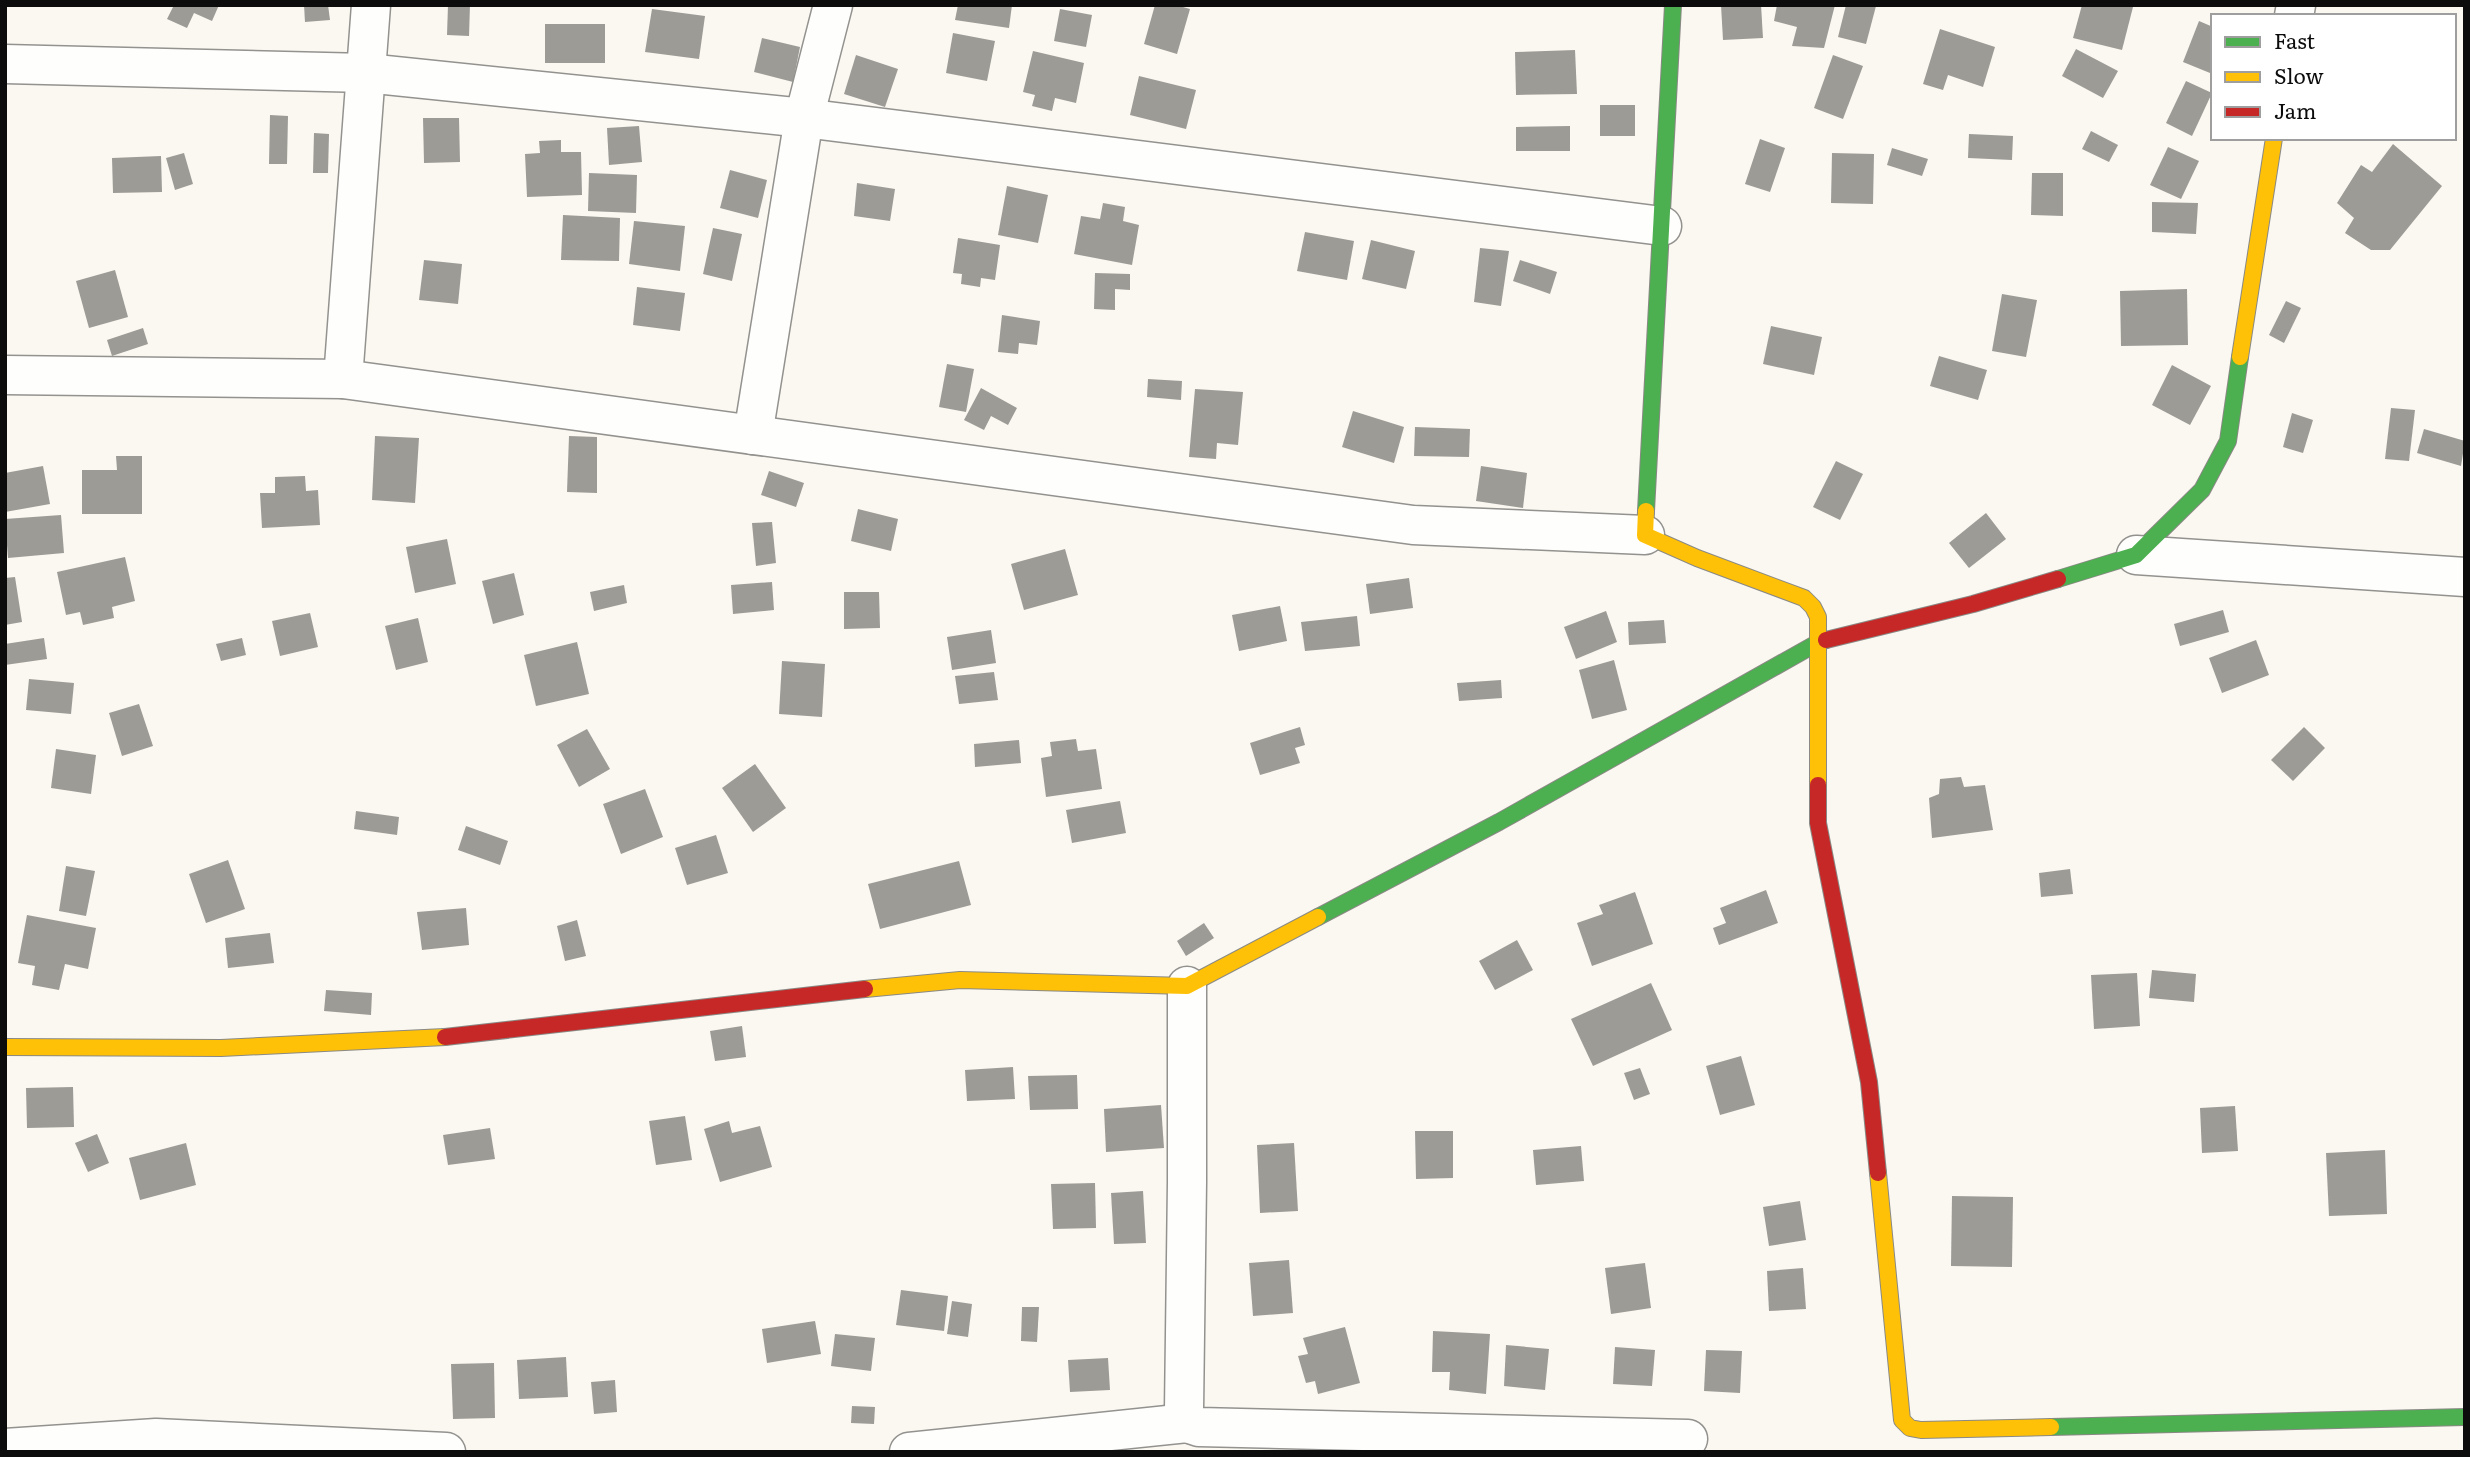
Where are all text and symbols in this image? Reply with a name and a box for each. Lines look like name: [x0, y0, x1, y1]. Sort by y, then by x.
legend: [2211, 14, 2456, 140]
text: Fast: [2274, 24, 2315, 55]
text: Slow: [2274, 59, 2324, 90]
text: Jam: [2274, 94, 2316, 125]

